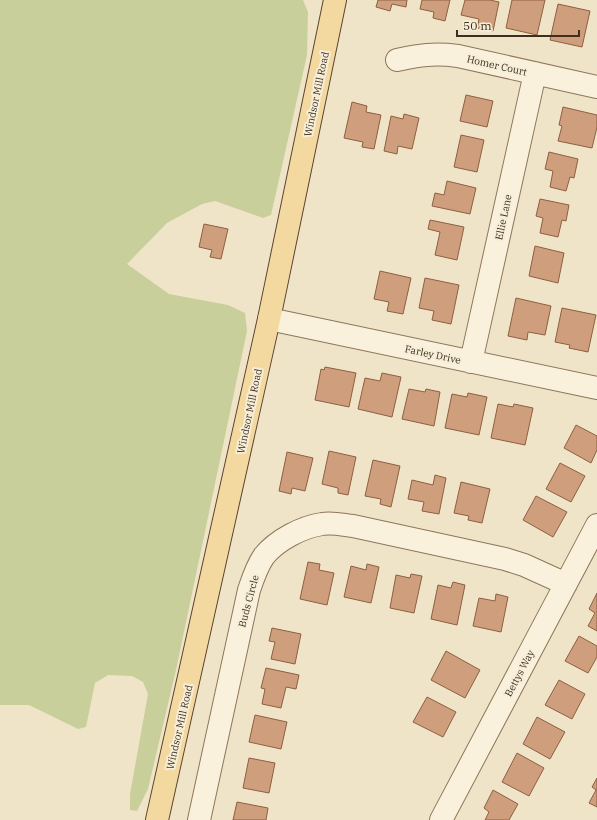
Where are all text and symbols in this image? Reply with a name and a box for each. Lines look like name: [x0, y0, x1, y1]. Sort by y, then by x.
scale bar: [457, 12, 579, 38]
text: 50 m: [463, 18, 492, 33]
street label: Windsor Mill Road: [301, 50, 332, 138]
street label: Homer Court: [465, 52, 529, 79]
street label: Ellie Lane: [492, 193, 515, 241]
street label: Farley Drive: [404, 342, 462, 367]
street label: Windsor Mill Road: [234, 367, 265, 455]
street label: Buds Circle: [235, 574, 262, 629]
street label: Bettys Way: [502, 647, 538, 699]
street label: Windsor Mill Road: [163, 684, 196, 771]

